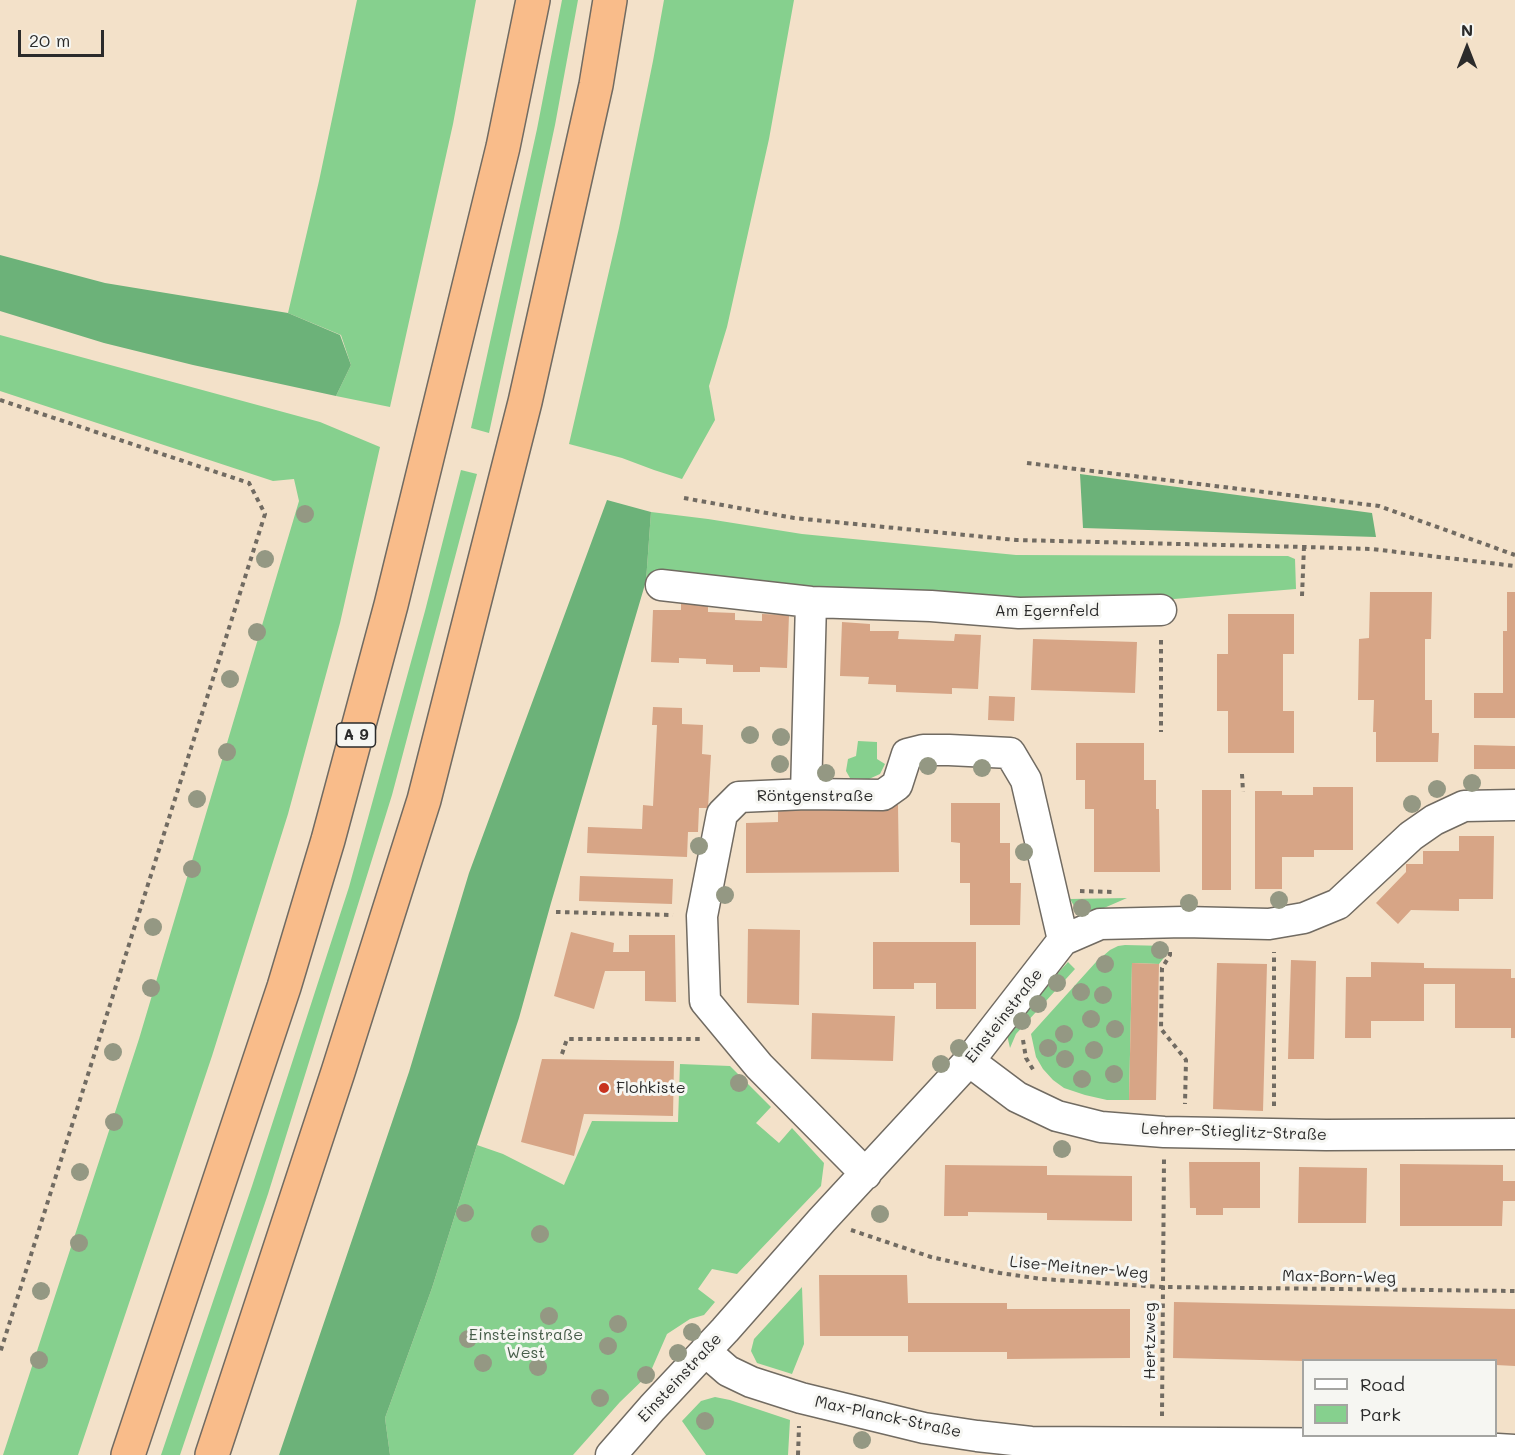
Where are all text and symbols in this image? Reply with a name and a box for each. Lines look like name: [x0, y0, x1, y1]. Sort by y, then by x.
scale bar: [21, 18, 106, 56]
north arrow: [1437, 18, 1497, 78]
text: N: [1461, 19, 1473, 40]
text: 20 m: [29, 28, 70, 52]
street label: Am Egernfeld: [995, 601, 1099, 621]
road number: A 9: [336, 723, 376, 747]
street label: Röntgenstraße: [757, 786, 873, 806]
street label: Einsteinstraße: [961, 965, 1047, 1067]
place label: Flohkiste: [616, 1078, 686, 1098]
marker: Flohkiste: [597, 1081, 611, 1095]
street label: Lehrer-Stieglitz-Straße: [1141, 1119, 1327, 1145]
street label: Lise-Meitner-Weg: [1009, 1252, 1149, 1284]
street label: Max-Born-Weg: [1282, 1266, 1396, 1288]
street label: Hertzweg: [1140, 1303, 1160, 1379]
park label: Einsteinstraße West: [469, 1325, 583, 1363]
street label: Einsteinstraße: [634, 1330, 726, 1426]
legend: [1302, 1359, 1497, 1437]
text: Road: [1360, 1372, 1405, 1396]
street label: Max-Planck-Straße: [813, 1392, 963, 1442]
text: Park: [1360, 1402, 1401, 1426]

